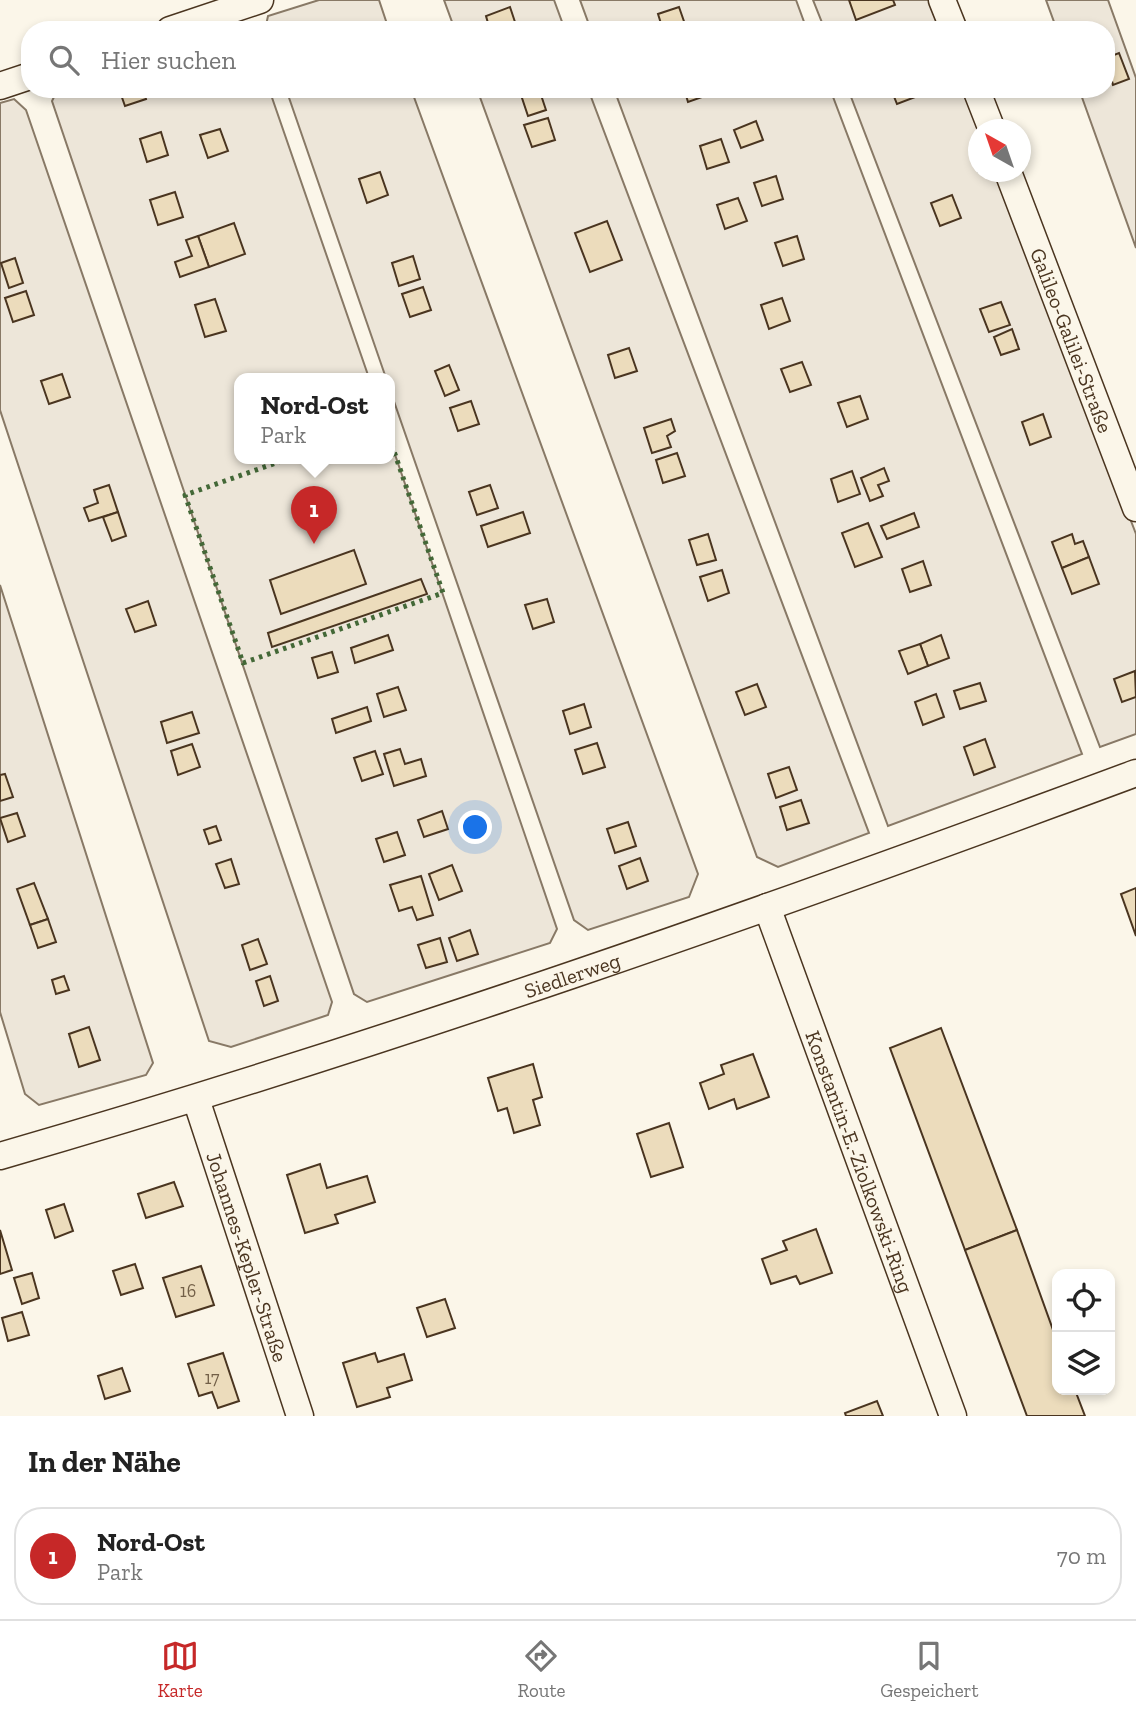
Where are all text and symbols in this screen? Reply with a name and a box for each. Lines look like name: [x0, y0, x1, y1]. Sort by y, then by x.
search box: [21, 21, 1115, 98]
icon: search: [45, 41, 83, 79]
text: Hier suchen: [101, 44, 236, 76]
north arrow: [968, 119, 1031, 182]
street label: Galileo-Galilei-Straße: [1026, 244, 1119, 436]
popup: [234, 373, 395, 464]
text: Nord-Ost: [261, 389, 368, 421]
text: Park: [261, 421, 306, 449]
pin: 1: [291, 486, 337, 544]
your location: [458, 810, 492, 844]
street label: Siedlerweg: [521, 947, 624, 1003]
street label: Konstantin-E.-Ziolkowski-Ring: [801, 1027, 920, 1297]
street label: Johannes-Kepler-Straße: [202, 1149, 294, 1365]
map controls: [1052, 1269, 1115, 1395]
button: locate: [1052, 1269, 1115, 1332]
house number: 16: [180, 1280, 196, 1302]
button: layers: [1052, 1332, 1115, 1395]
house number: 17: [204, 1367, 220, 1389]
text: In der Nähe: [28, 1444, 181, 1480]
text: Nord-Ost: [97, 1526, 205, 1558]
text: 1: [48, 1542, 58, 1570]
text: 70 m: [1057, 1542, 1106, 1570]
text: Park: [97, 1558, 143, 1586]
tab: Karte: [157, 1637, 203, 1702]
tab: Route: [517, 1637, 565, 1702]
tab: Gespeichert: [880, 1637, 979, 1702]

